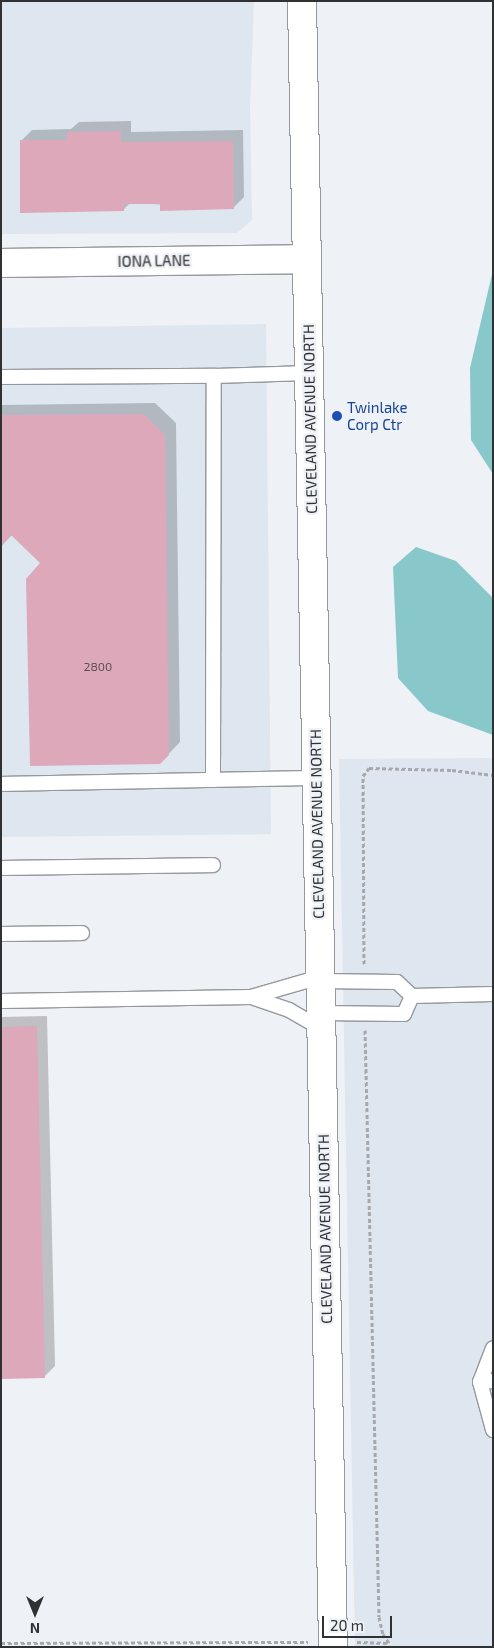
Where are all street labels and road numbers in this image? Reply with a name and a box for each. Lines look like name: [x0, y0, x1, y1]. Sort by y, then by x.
street label: IONA LANE: [117, 251, 191, 271]
street label: CLEVELAND AVENUE NORTH: [299, 324, 321, 514]
street label: CLEVELAND AVENUE NORTH: [306, 729, 328, 919]
street label: CLEVELAND AVENUE NORTH: [314, 1134, 336, 1324]

